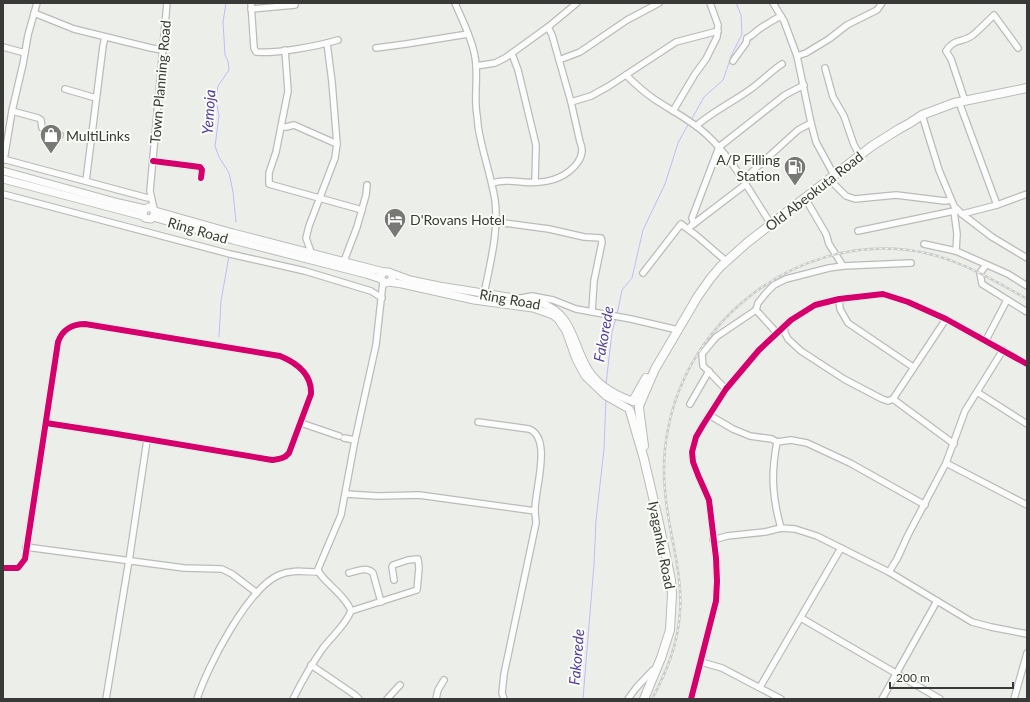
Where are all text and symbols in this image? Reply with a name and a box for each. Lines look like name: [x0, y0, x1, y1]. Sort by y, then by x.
street label: Town Planning Road: [146, 19, 174, 145]
water label: Yemoja: [197, 89, 219, 135]
shop icon: MultiLinks: [38, 122, 64, 155]
place label: MultiLinks: [66, 127, 130, 144]
street label: Old Abeokuta Road: [762, 148, 866, 234]
place label: A/P Filling Station: [716, 151, 780, 184]
fuel station icon: A/P Filling Station: [782, 154, 808, 187]
hotel icon: D'Rovans Hotel: [382, 206, 408, 239]
place label: D'Rovans Hotel: [410, 211, 505, 228]
street label: Ring Road: [166, 213, 230, 247]
street label: Ring Road: [478, 285, 542, 313]
water label: Fakorede: [589, 305, 617, 363]
street label: Iyaganku Road: [645, 499, 679, 591]
water label: Fakorede: [565, 628, 587, 686]
scale bar: [890, 664, 1013, 690]
text: 200 m: [896, 670, 930, 685]

